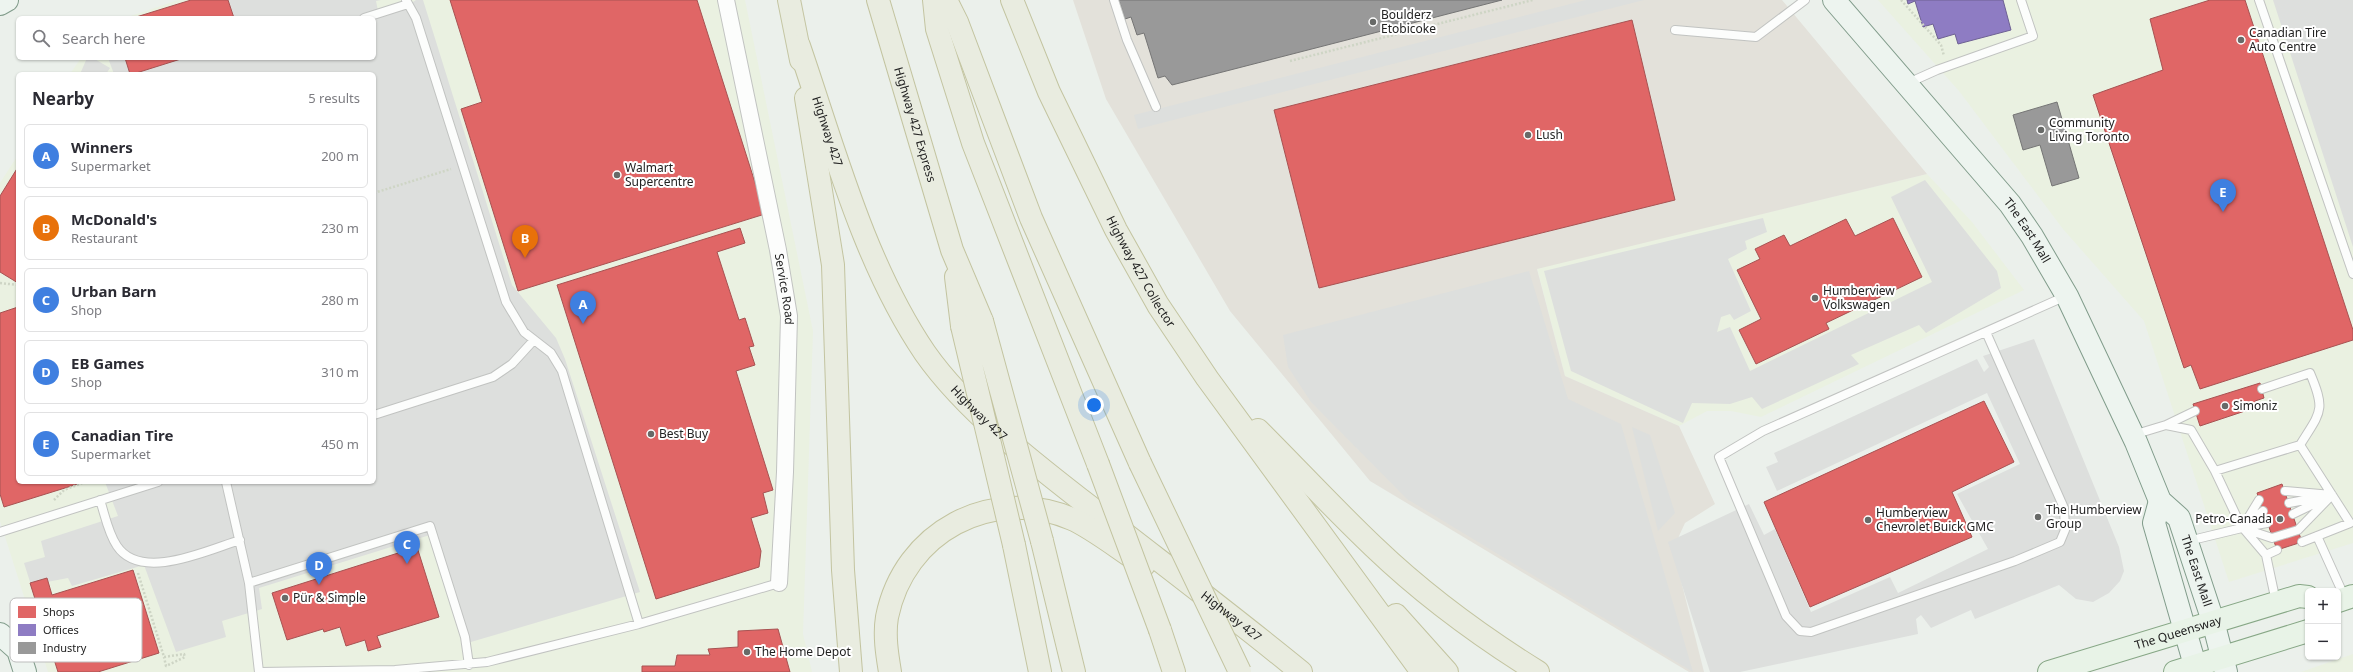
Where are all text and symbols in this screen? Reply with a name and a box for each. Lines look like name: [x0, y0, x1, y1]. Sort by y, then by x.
place label: Boulderz Etobicoke: [1381, 6, 1436, 37]
search box: [16, 16, 376, 60]
marker: Boulderz Etobicoke: [1368, 17, 1378, 27]
place label: Canadian Tire Auto Centre: [2249, 24, 2327, 55]
icon: search: [30, 27, 52, 49]
text: Search here: [62, 28, 145, 48]
marker: Canadian Tire Auto Centre: [2236, 35, 2246, 45]
street label: Highway 427 Express: [890, 65, 941, 184]
text: Nearby: [32, 87, 94, 110]
text: 5 results: [308, 89, 360, 107]
street label: Highway 427: [808, 94, 847, 169]
place label: Community Living Toronto: [2049, 114, 2130, 145]
marker: Community Living Toronto: [2036, 125, 2046, 135]
place label: Lush: [1536, 126, 1563, 143]
marker: Lush: [1523, 130, 1533, 140]
text: Winners: [71, 137, 133, 157]
text: A: [42, 147, 51, 165]
text: 200 m: [321, 147, 359, 165]
text: Supermarket: [71, 157, 151, 175]
place label: Walmart Supercentre: [625, 159, 694, 190]
marker: Walmart Supercentre: [612, 170, 622, 180]
pin: E: [2210, 179, 2236, 212]
street label: The East Mall: [2000, 194, 2055, 266]
text: McDonald's: [71, 209, 157, 229]
street label: Highway 427 Collector: [1102, 213, 1180, 331]
text: B: [42, 219, 50, 237]
text: 230 m: [321, 219, 359, 237]
pin: B: [512, 225, 538, 258]
text: Restaurant: [71, 229, 138, 247]
street label: Service Road: [771, 252, 798, 325]
text: Urban Barn: [71, 281, 157, 301]
place label: Humberview Volkswagen: [1823, 282, 1895, 313]
text: C: [42, 291, 50, 309]
text: 280 m: [321, 291, 359, 309]
pin: A: [570, 291, 596, 324]
marker: Humberview Volkswagen: [1810, 293, 1820, 303]
text: Shop: [71, 301, 102, 319]
text: EB Games: [71, 353, 144, 373]
text: D: [41, 363, 51, 381]
text: 310 m: [321, 363, 359, 381]
text: Shop: [71, 373, 102, 391]
street label: Highway 427: [947, 382, 1011, 445]
your location: [1084, 395, 1104, 415]
place label: Simoniz: [2233, 397, 2278, 414]
marker: Simoniz: [2220, 401, 2230, 411]
text: Canadian Tire: [71, 425, 173, 445]
place label: Best Buy: [659, 425, 709, 442]
marker: Best Buy: [646, 429, 656, 439]
text: E: [42, 435, 50, 453]
text: 450 m: [321, 435, 359, 453]
text: Supermarket: [71, 445, 151, 463]
place label: The Humberview Group: [2046, 501, 2142, 532]
place label: Humberview Chevrolet Buick GMC: [1876, 504, 1994, 535]
place label: Petro-Canada: [2195, 510, 2272, 527]
marker: The Humberview Group: [2033, 512, 2043, 522]
marker: Petro-Canada: [2275, 514, 2285, 524]
marker: Humberview Chevrolet Buick GMC: [1863, 515, 1873, 525]
pin: C: [394, 531, 420, 564]
street label: The East Mall: [2177, 533, 2217, 609]
pin: D: [306, 552, 332, 585]
street label: Highway 427: [1198, 587, 1266, 645]
map controls: [2305, 588, 2341, 660]
button: +: [2305, 588, 2341, 624]
place label: Pür & Simple: [293, 589, 366, 606]
marker: Pür & Simple: [280, 593, 290, 603]
legend: [10, 598, 142, 662]
text: Shops: [43, 604, 75, 619]
street label: The Queensway: [2133, 611, 2224, 653]
text: Offices: [43, 622, 79, 637]
button: −: [2305, 624, 2341, 660]
text: Industry: [43, 640, 87, 655]
place label: The Home Depot: [755, 643, 851, 660]
marker: The Home Depot: [742, 647, 752, 657]

